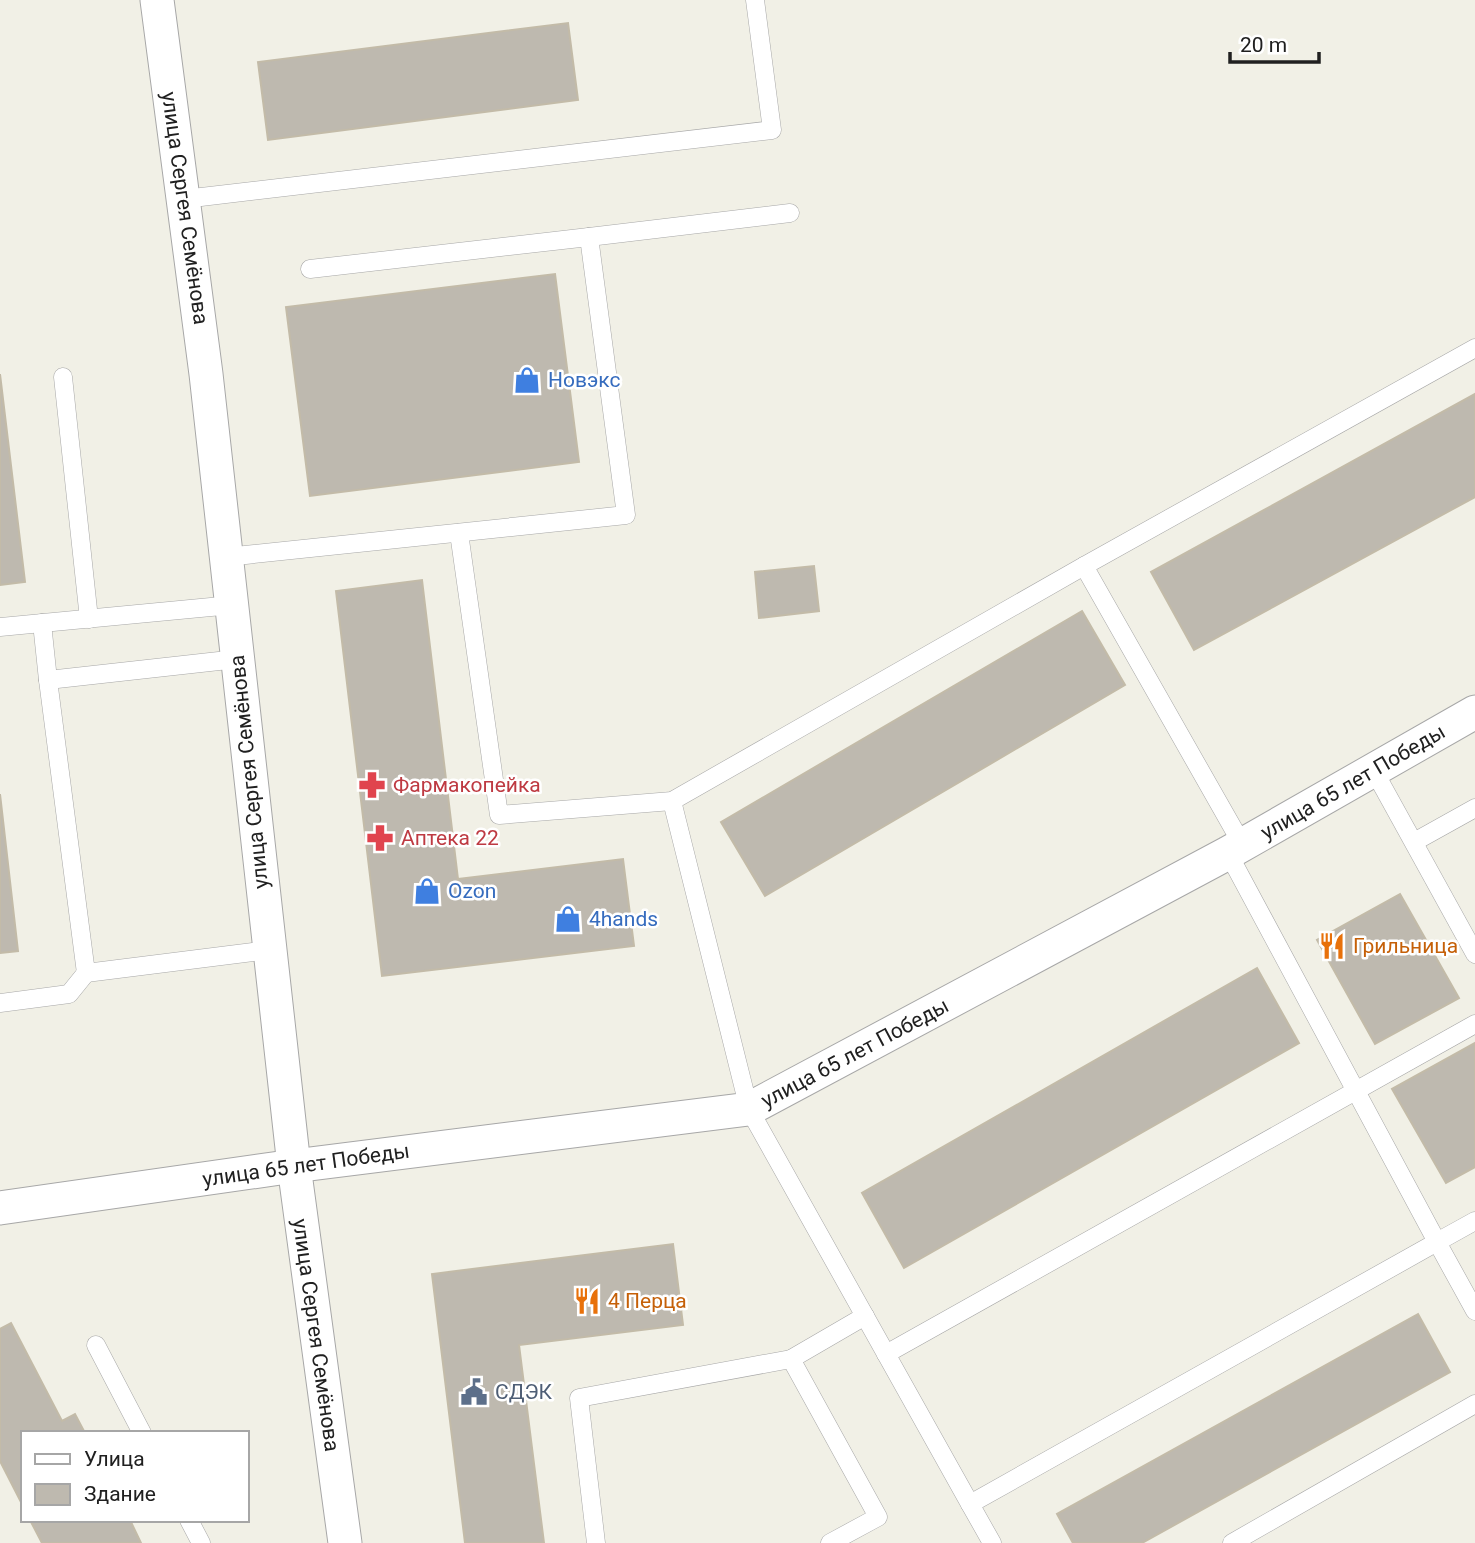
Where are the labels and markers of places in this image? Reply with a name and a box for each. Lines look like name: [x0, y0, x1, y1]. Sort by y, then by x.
shop icon: Новэкс: [512, 365, 542, 395]
place label: Новэкс: [548, 368, 620, 392]
pharmacy icon: Фармакопейка: [357, 770, 387, 800]
place label: Фармакопейка: [393, 773, 541, 797]
pharmacy icon: Аптека 22: [365, 823, 395, 853]
place label: Аптека 22: [401, 826, 499, 850]
shop icon: Ozon: [412, 876, 442, 906]
place label: Ozon: [448, 879, 496, 903]
shop icon: 4hands: [553, 904, 583, 934]
place label: 4hands: [589, 907, 658, 931]
restaurant icon: Грильница: [1317, 931, 1347, 961]
place label: Грильница: [1353, 934, 1458, 958]
restaurant icon: 4 Перца: [572, 1286, 602, 1316]
place label: 4 Перца: [608, 1289, 687, 1313]
public building icon: СДЭК: [459, 1377, 489, 1407]
place label: СДЭК: [495, 1380, 553, 1404]

